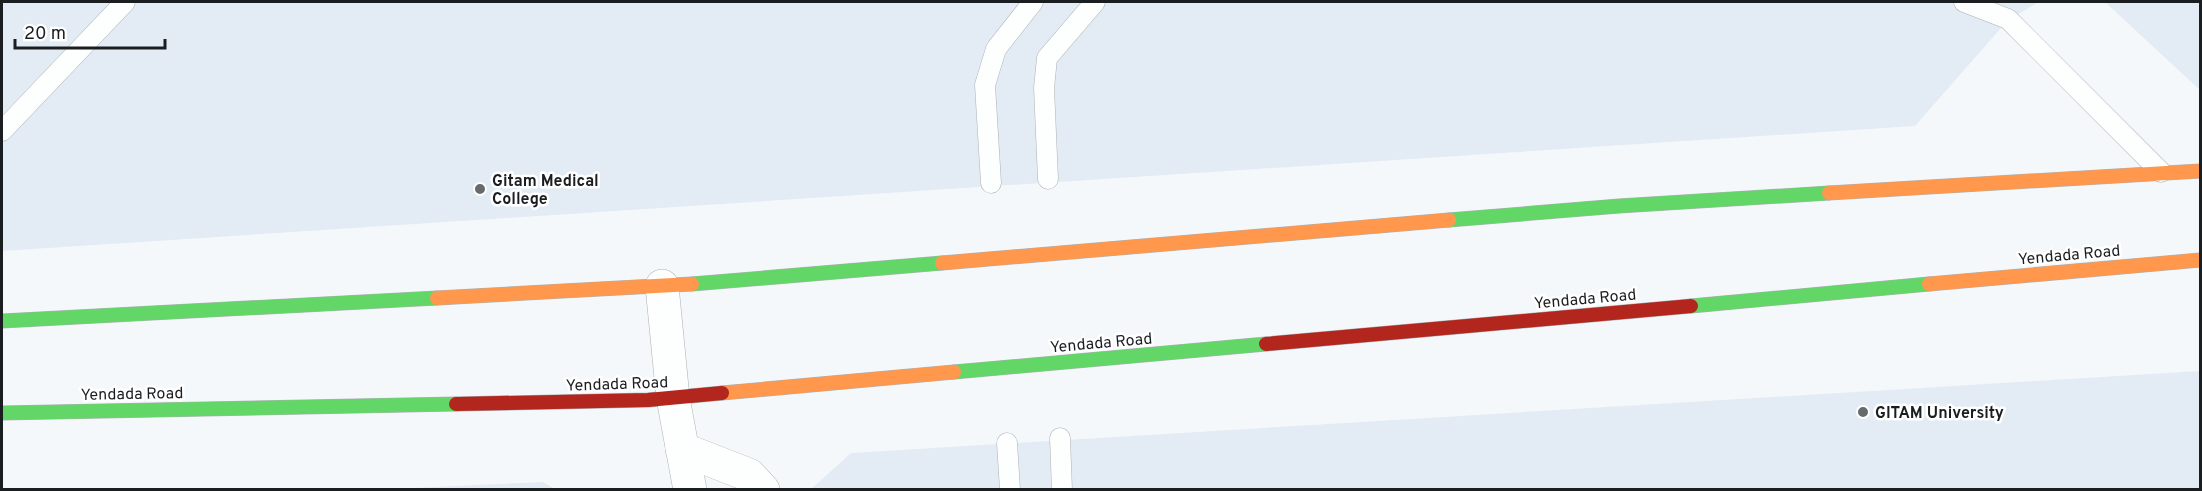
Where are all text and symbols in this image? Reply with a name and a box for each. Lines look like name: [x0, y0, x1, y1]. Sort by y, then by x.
scale bar: [15, 12, 165, 50]
text: 20 m: [24, 23, 66, 46]
place label: Gitam Medical College: [492, 172, 599, 210]
marker: Gitam Medical College: [473, 182, 487, 196]
street label: Yendada Road: [2017, 242, 2121, 270]
street label: Yendada Road: [1533, 286, 1637, 314]
street label: Yendada Road: [1049, 330, 1153, 358]
street label: Yendada Road: [565, 373, 669, 397]
street label: Yendada Road: [81, 384, 184, 406]
place label: GITAM University: [1875, 404, 2004, 424]
marker: GITAM University: [1856, 405, 1870, 419]

